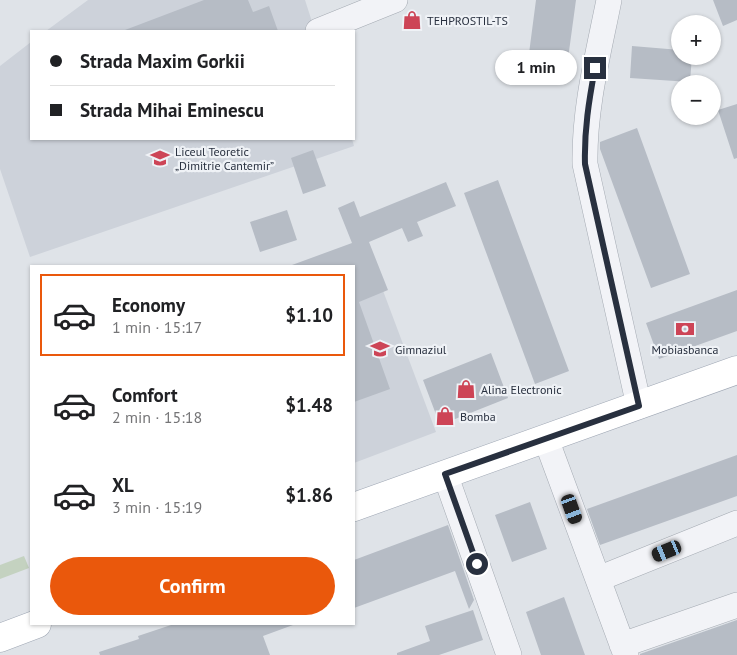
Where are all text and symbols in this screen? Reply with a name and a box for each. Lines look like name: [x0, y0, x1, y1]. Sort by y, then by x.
shop icon: TEHPROSTIL-TS: [401, 9, 423, 31]
place label: TEHPROSTIL-TS: [427, 13, 508, 28]
map controls: [671, 15, 721, 125]
button: +: [671, 15, 721, 65]
text: Strada Maxim Gorkii: [80, 49, 245, 73]
callout: 1 min: [495, 50, 578, 86]
text: 1 min: [516, 57, 556, 77]
route end: [584, 57, 606, 79]
button: −: [671, 75, 721, 125]
text: Strada Mihai Eminescu: [80, 98, 264, 122]
place label: Liceul Teoretic „Dimitrie Cantemir”: [175, 144, 274, 173]
school or university icon: Liceul Teoretic „Dimitrie Cantemir”: [149, 147, 171, 169]
icon: car: [52, 293, 97, 338]
text: Economy: [112, 293, 185, 317]
text: $1.10: [285, 303, 333, 327]
text: 1 min · 15:17: [112, 317, 202, 337]
bank icon: Mobiasbanca: [674, 318, 696, 340]
school or university icon: Gimnaziul: [369, 338, 391, 360]
place label: Gimnaziul: [395, 342, 447, 357]
place label: Mobiasbanca: [652, 342, 719, 357]
shop icon: Alina Electronic: [455, 378, 477, 400]
place label: Alina Electronic: [481, 382, 562, 397]
icon: car: [52, 383, 97, 428]
text: Comfort: [112, 383, 178, 407]
text: $1.48: [285, 393, 333, 417]
shop icon: Bomba: [434, 405, 456, 427]
text: 2 min · 15:18: [112, 407, 202, 427]
place label: Bomba: [460, 409, 496, 424]
icon: car: [52, 473, 97, 518]
text: XL: [112, 473, 134, 497]
text: $1.86: [285, 483, 333, 507]
car: [559, 492, 584, 526]
text: 3 min · 15:19: [112, 497, 202, 517]
car: [650, 538, 683, 564]
route start: [466, 553, 488, 575]
button: Confirm: [50, 557, 335, 615]

